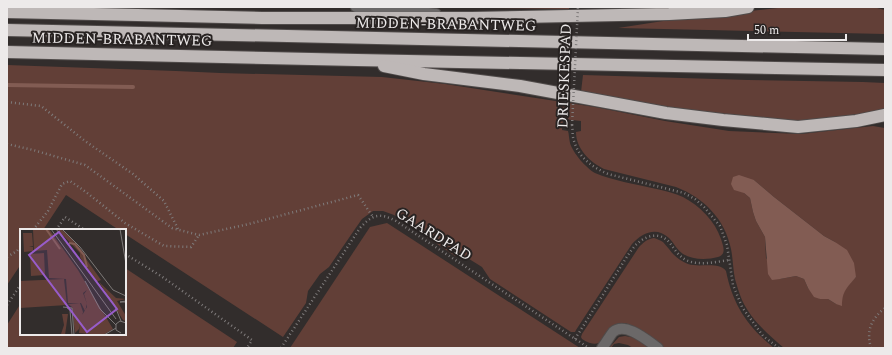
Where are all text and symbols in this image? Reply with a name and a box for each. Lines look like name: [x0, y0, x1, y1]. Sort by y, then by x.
street label: MIDDEN-BRABANTWEG: [355, 11, 537, 38]
scale bar: [748, 16, 846, 42]
text: 50 m: [754, 21, 779, 40]
street label: DRIESKESPAD: [551, 23, 578, 129]
street label: MIDDEN-BRABANTWEG: [31, 26, 213, 53]
street label: GAARDPAD: [391, 202, 476, 267]
inset map: [20, 229, 126, 335]

